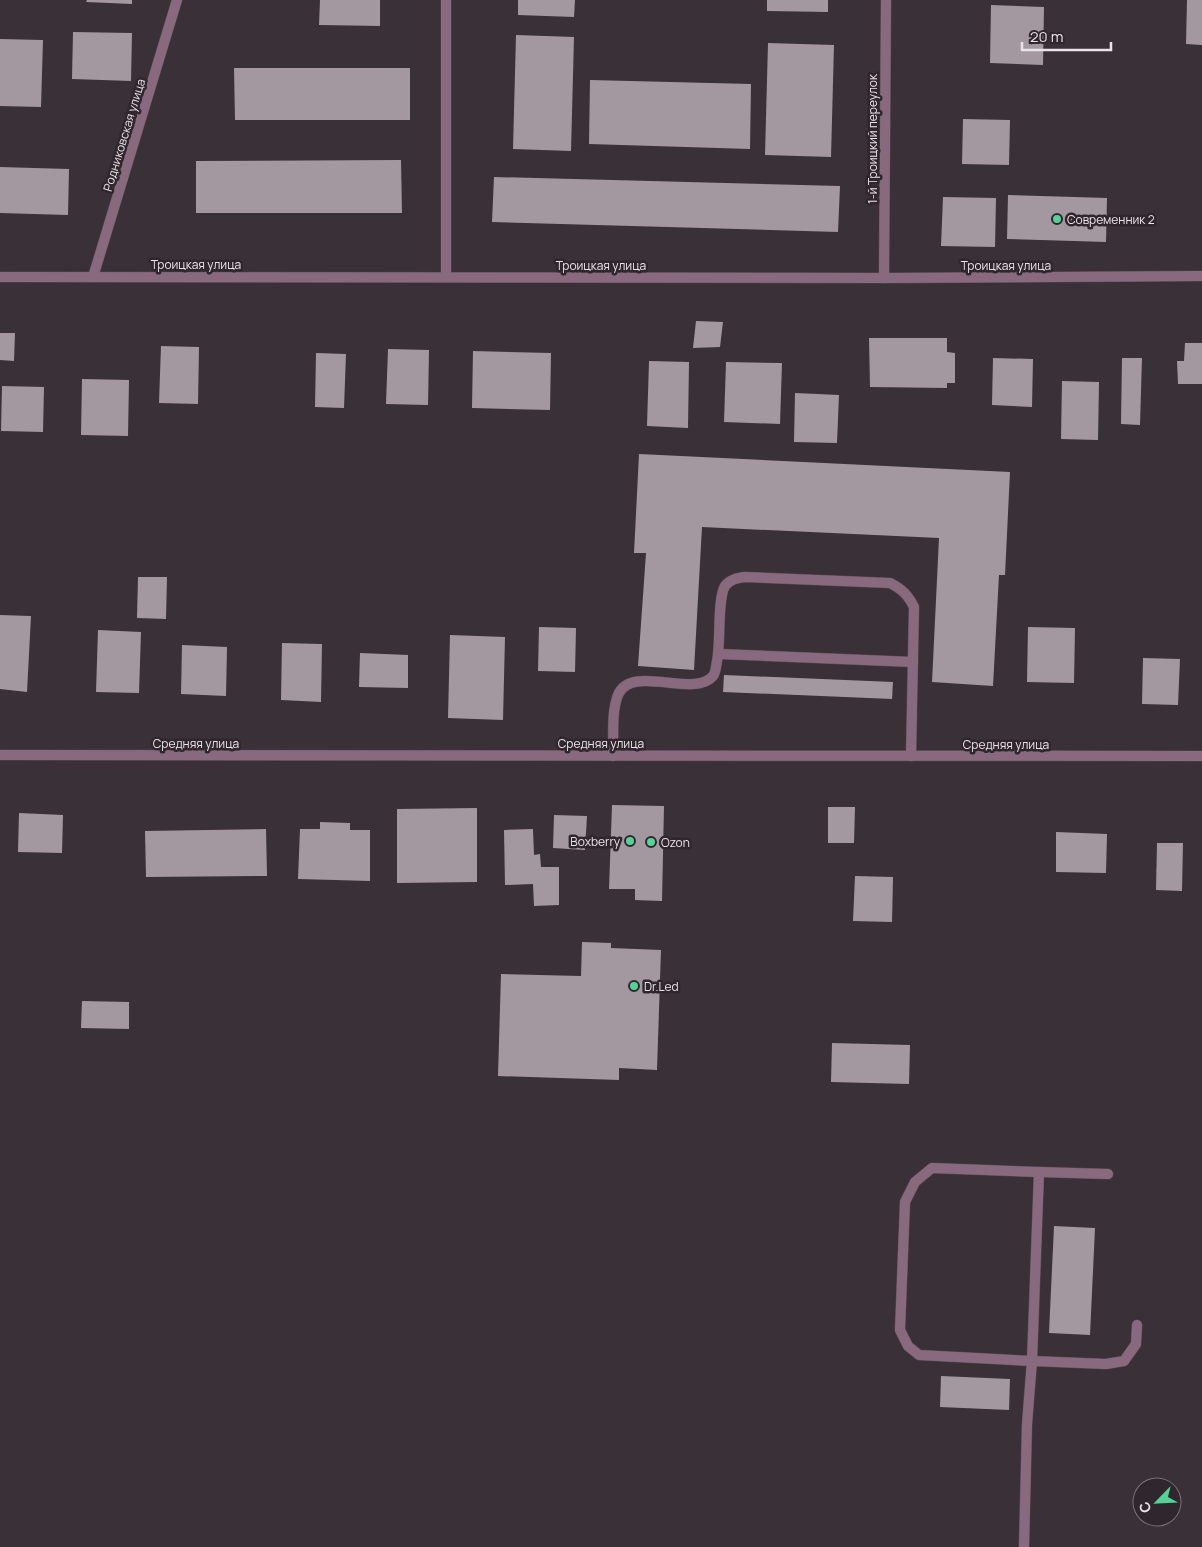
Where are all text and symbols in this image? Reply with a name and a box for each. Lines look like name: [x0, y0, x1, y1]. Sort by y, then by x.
scale bar: [1022, 20, 1111, 52]
text: 20 m: [1030, 26, 1063, 47]
street label: 1-й Троицкий переулок: [864, 73, 881, 204]
street label: Родниковская улица: [99, 77, 149, 193]
place label: Современник 2: [1067, 211, 1155, 228]
marker: Современник 2: [1051, 213, 1063, 225]
street label: Троицкая улица: [151, 256, 241, 273]
street label: Троицкая улица: [556, 257, 646, 274]
street label: Троицкая улица: [961, 257, 1051, 274]
street label: Средняя улица: [153, 735, 239, 752]
street label: Средняя улица: [558, 735, 644, 752]
street label: Средняя улица: [963, 736, 1049, 753]
place label: Boxberry: [570, 833, 621, 850]
place label: Ozon: [661, 834, 690, 851]
marker: Boxberry: [624, 835, 636, 847]
marker: Ozon: [645, 836, 657, 848]
place label: Dr.Led: [644, 978, 679, 995]
marker: Dr.Led: [628, 980, 640, 992]
north arrow: [1132, 1477, 1182, 1527]
text: С: [1134, 1499, 1155, 1516]

